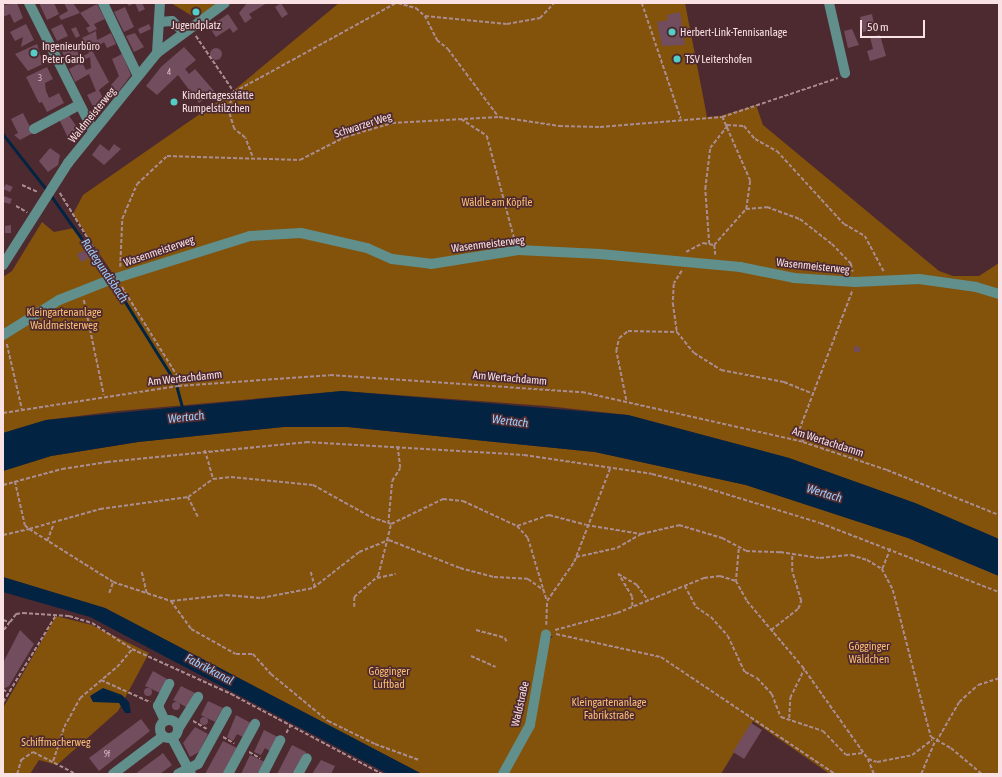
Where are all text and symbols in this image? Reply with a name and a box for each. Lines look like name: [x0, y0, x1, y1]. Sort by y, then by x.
marker: Jugendplatz: [191, 7, 201, 17]
scale bar: [862, 12, 927, 38]
place label: Jugendplatz: [171, 18, 221, 32]
text: 50 m: [867, 20, 889, 34]
place label: Herbert-Link-Tennisanlage: [680, 25, 787, 39]
marker: Herbert-Link-Tennisanlage: [667, 27, 677, 37]
place label: Ingenieurbüro Peter Garb: [42, 40, 100, 66]
marker: Ingenieurbüro Peter Garb: [29, 48, 39, 58]
place label: TSV Leitershofen: [685, 52, 752, 66]
marker: TSV Leitershofen: [672, 54, 682, 64]
house number: 4: [167, 67, 171, 77]
house number: 3: [38, 73, 42, 83]
street label: Waldmeisterweg: [66, 85, 118, 145]
place label: Kindertagesstätte Rumpelstilzchen: [182, 89, 254, 115]
marker: Kindertagesstätte Rumpelstilzchen: [169, 97, 179, 107]
street label: Schwarzer Weg: [333, 109, 393, 141]
park label: Wäldle am Köpfle: [461, 195, 533, 209]
street label: Wasenmeisterweg: [122, 233, 196, 269]
street label: Wasenmeisterweg: [451, 233, 525, 255]
water label: Radegundisbach: [77, 236, 131, 306]
street label: Wasenmeisterweg: [776, 256, 850, 276]
park label: Kleingartenanlage Waldmeisterweg: [26, 306, 102, 332]
street label: Am Wertachdamm: [147, 368, 223, 388]
street label: Am Wertachdamm: [472, 368, 548, 388]
water label: Wertach: [167, 409, 205, 427]
water label: Wertach: [491, 413, 529, 431]
street label: Am Wertachdamm: [791, 424, 865, 460]
water label: Wertach: [804, 482, 844, 506]
park label: Gögginger Wäldchen: [849, 640, 889, 666]
water label: Fabrikkanal: [182, 651, 236, 689]
park label: Gögginger Luftbad: [369, 665, 409, 691]
street label: Waldstraße: [508, 680, 532, 728]
park label: Kleingartenanlage Fabrikstraße: [571, 696, 647, 722]
park label: Schiffmacherweg: [21, 735, 91, 749]
house number: 9f: [104, 749, 110, 759]

